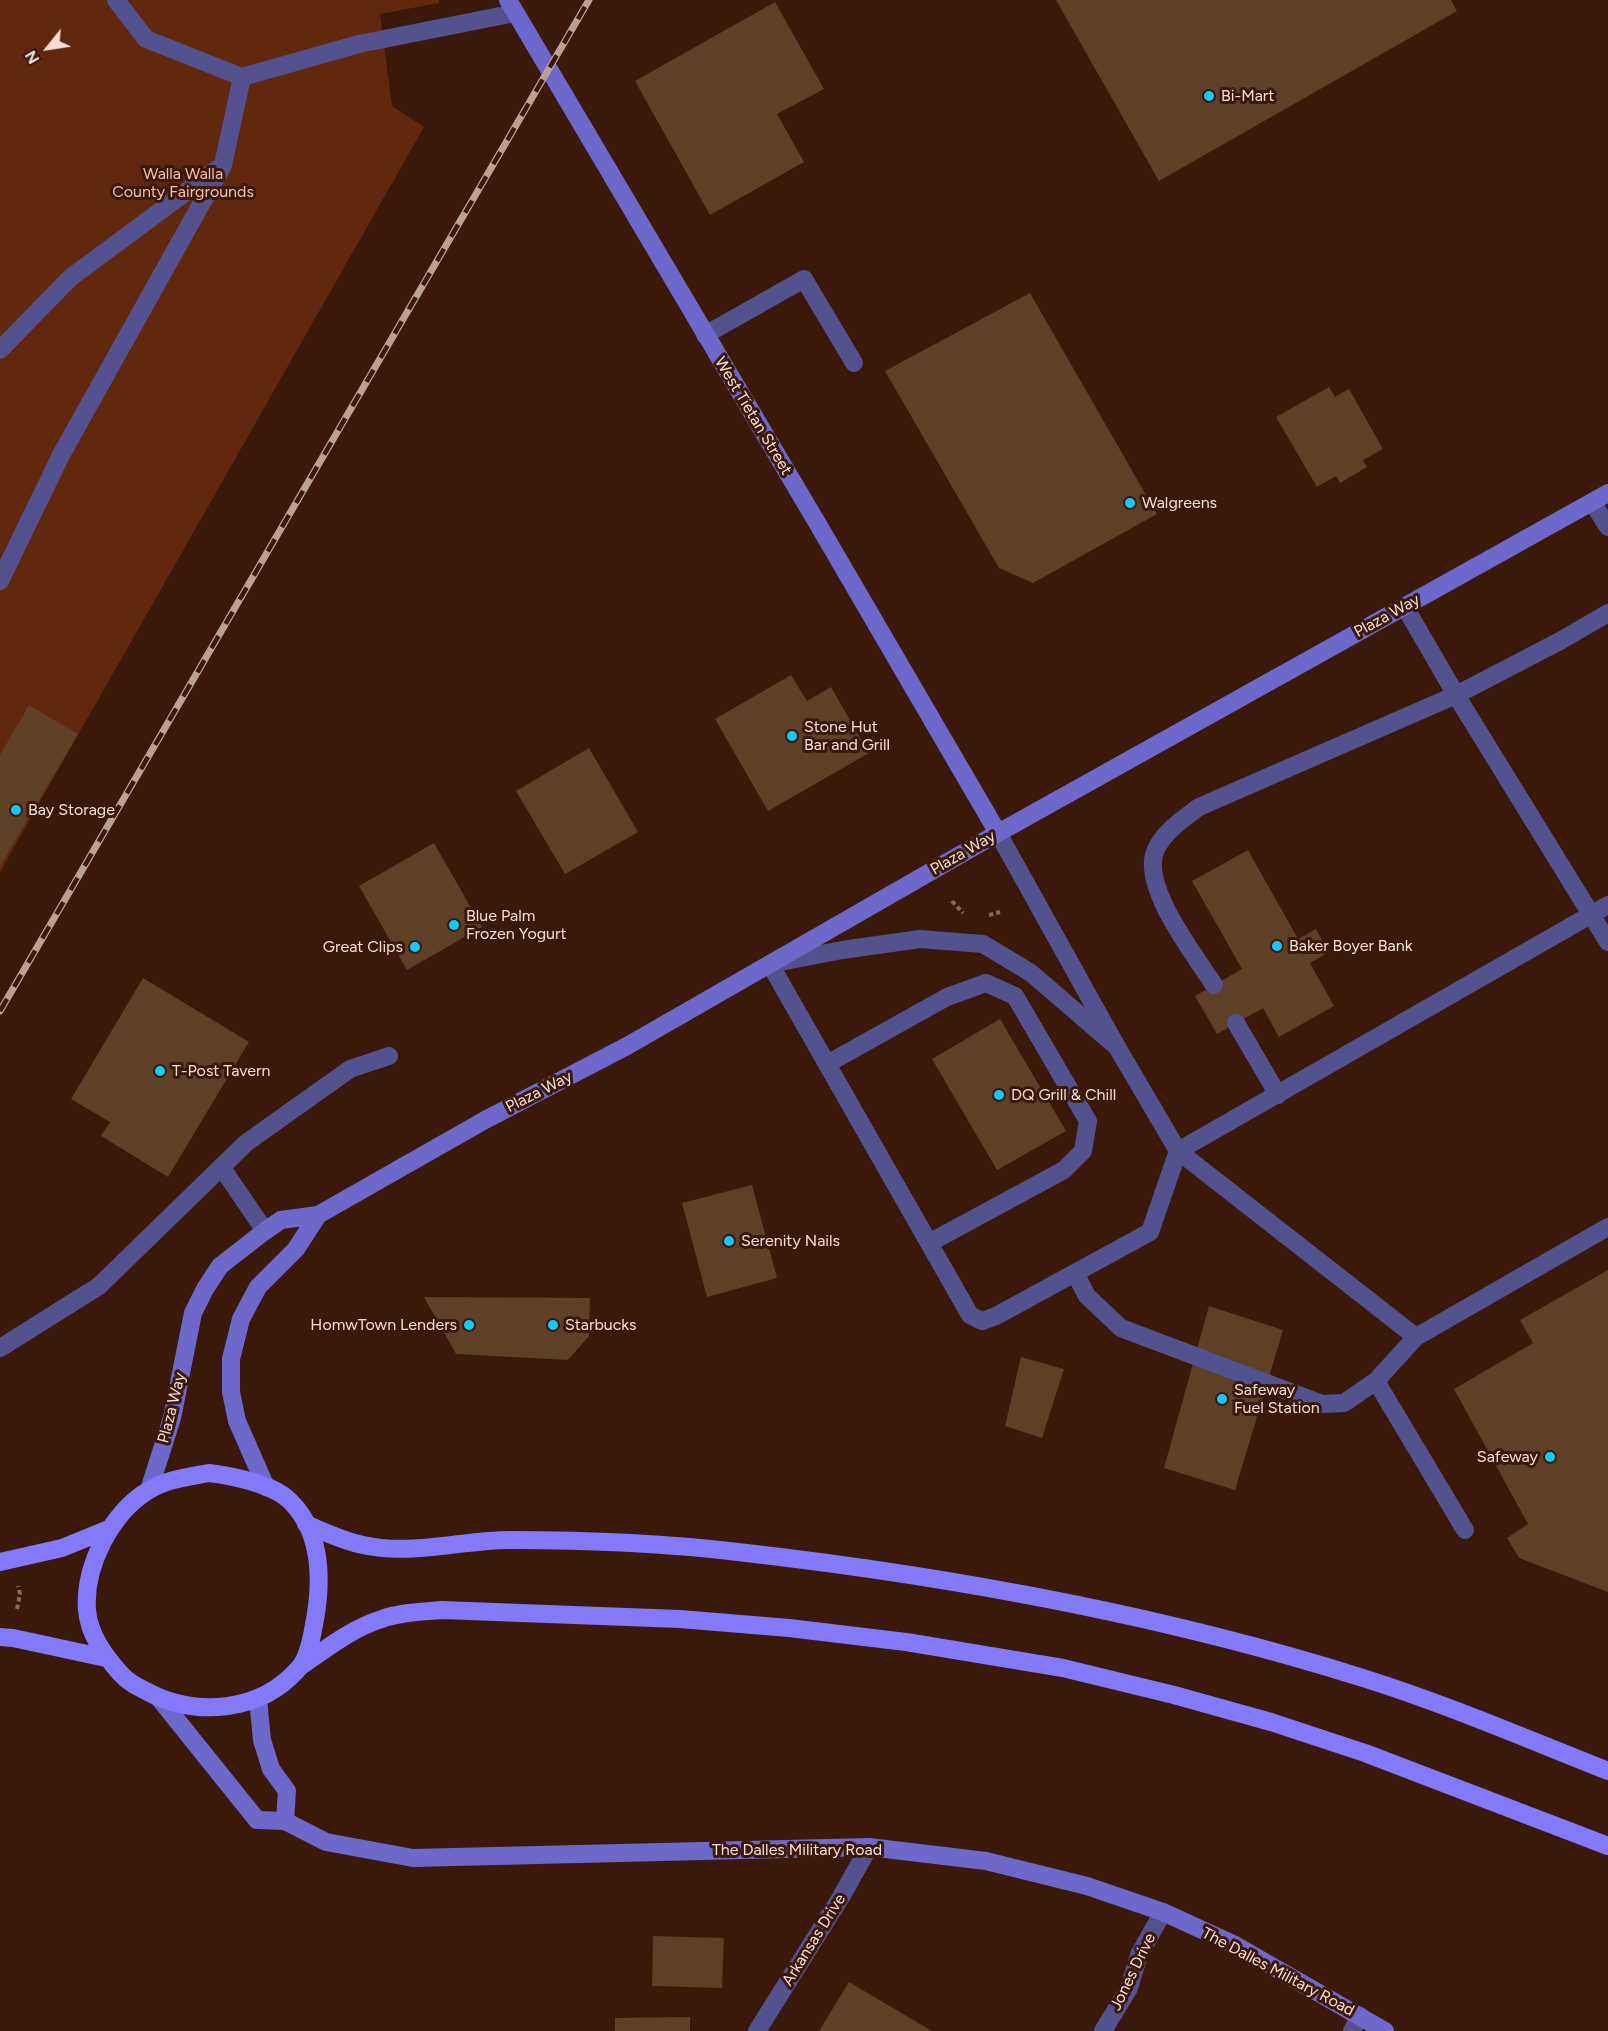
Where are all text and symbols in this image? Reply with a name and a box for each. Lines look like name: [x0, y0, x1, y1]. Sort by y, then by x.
north arrow: [18, 18, 78, 78]
text: N: [21, 47, 43, 67]
place label: Bi-Mart: [1221, 86, 1274, 106]
marker: Bi-Mart: [1202, 89, 1216, 103]
park label: Walla Walla County Fairgrounds: [112, 164, 254, 202]
street label: West Tietan Street: [710, 354, 796, 478]
place label: Walgreens: [1142, 493, 1217, 513]
marker: Walgreens: [1123, 496, 1137, 510]
street label: Plaza Way: [1351, 590, 1423, 642]
place label: Stone Hut Bar and Grill: [804, 717, 890, 755]
marker: Stone Hut Bar and Grill: [785, 729, 799, 743]
place label: Bay Storage: [28, 800, 115, 820]
marker: Bay Storage: [9, 803, 23, 817]
street label: Plaza Way: [927, 827, 999, 879]
place label: Blue Palm Frozen Yogurt: [466, 906, 566, 944]
marker: Blue Palm Frozen Yogurt: [447, 918, 461, 932]
place label: Baker Boyer Bank: [1289, 936, 1412, 956]
place label: Great Clips: [323, 937, 403, 957]
marker: Baker Boyer Bank: [1270, 939, 1284, 953]
marker: Great Clips: [408, 940, 422, 954]
place label: T-Post Tavern: [172, 1061, 270, 1081]
marker: T-Post Tavern: [153, 1064, 167, 1078]
street label: Plaza Way: [503, 1067, 575, 1117]
place label: DQ Grill & Chill: [1011, 1085, 1116, 1105]
marker: DQ Grill & Chill: [992, 1088, 1006, 1102]
place label: Serenity Nails: [741, 1231, 840, 1251]
marker: Serenity Nails: [722, 1234, 736, 1248]
place label: HomwTown Lenders: [310, 1315, 457, 1335]
place label: Starbucks: [565, 1315, 637, 1335]
marker: HomwTown Lenders: [462, 1318, 476, 1332]
marker: Starbucks: [546, 1318, 560, 1332]
street label: Plaza Way: [154, 1371, 190, 1445]
place label: Safeway Fuel Station: [1234, 1380, 1320, 1418]
marker: Safeway Fuel Station: [1215, 1392, 1229, 1406]
place label: Safeway: [1477, 1447, 1538, 1467]
marker: Safeway: [1543, 1450, 1557, 1464]
street label: The Dalles Military Road: [712, 1840, 882, 1860]
street label: Arkansas Drive: [778, 1890, 850, 1990]
street label: The Dalles Military Road: [1198, 1924, 1358, 2020]
street label: Jones Drive: [1106, 1930, 1160, 2014]

